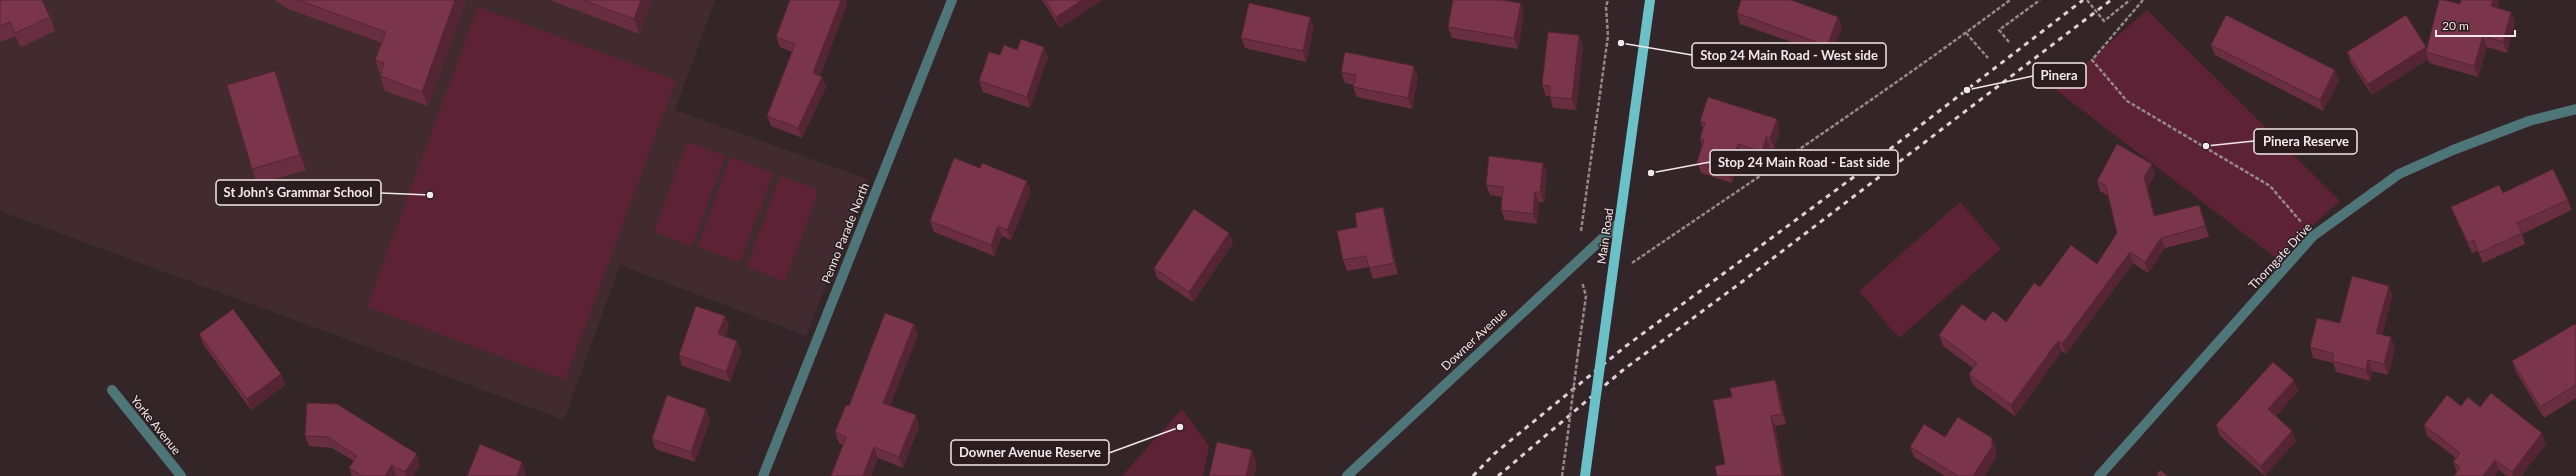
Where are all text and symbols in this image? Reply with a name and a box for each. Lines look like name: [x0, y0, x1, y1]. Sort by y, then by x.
scale bar: [2436, 12, 2515, 38]
text: 20 m: [2442, 18, 2469, 33]
callout: Stop 24 Main Road - West side: [1692, 43, 1886, 68]
text: Stop 24 Main Road - West side: [1700, 47, 1878, 63]
callout: Pinera: [2033, 63, 2086, 88]
text: Pinera: [2041, 67, 2077, 83]
callout: Pinera Reserve: [2254, 129, 2357, 154]
text: Pinera Reserve: [2263, 133, 2349, 149]
callout: Stop 24 Main Road - East side: [1710, 150, 1898, 175]
text: Stop 24 Main Road - East side: [1718, 154, 1890, 170]
callout: St John's Grammar School: [216, 180, 381, 205]
street label: Penno Parade North: [818, 181, 872, 285]
text: St John's Grammar School: [224, 184, 372, 200]
street label: Main Road: [1594, 207, 1616, 265]
street label: Thorngate Drive: [2245, 219, 2315, 293]
street label: Downer Avenue: [1438, 305, 1510, 373]
street label: Yorke Avenue: [128, 392, 184, 458]
callout: Downer Avenue Reserve: [951, 440, 1109, 465]
text: Downer Avenue Reserve: [959, 444, 1101, 460]

